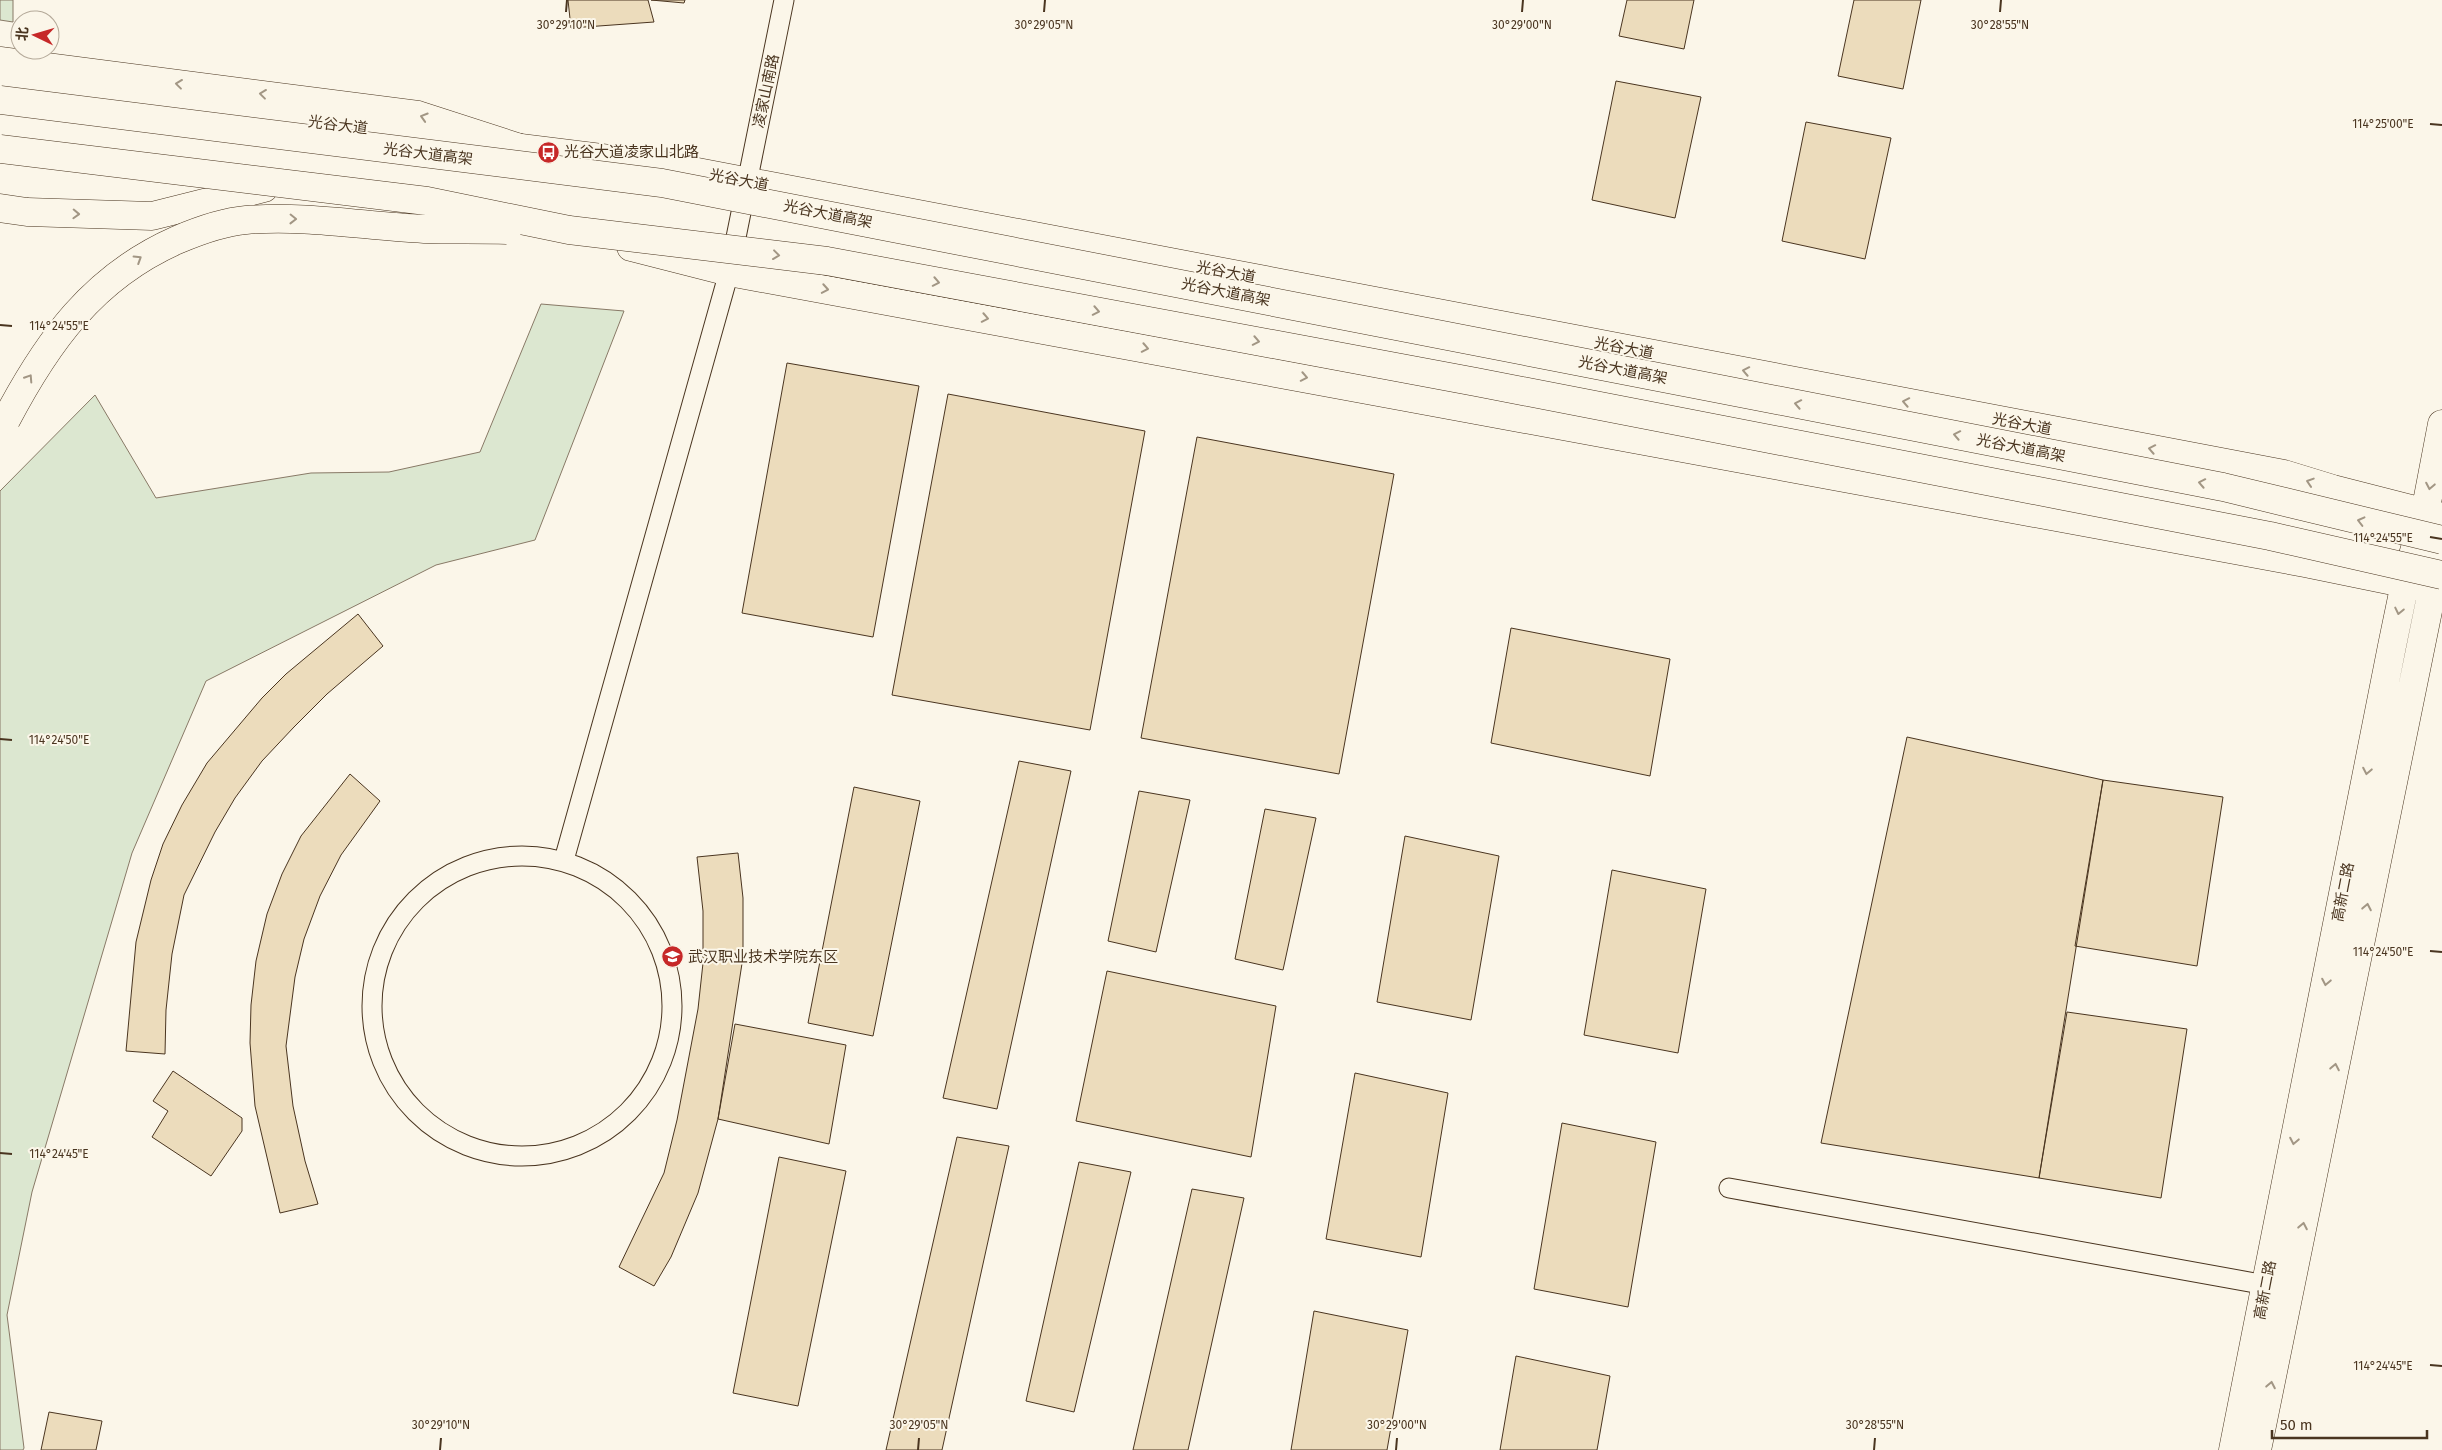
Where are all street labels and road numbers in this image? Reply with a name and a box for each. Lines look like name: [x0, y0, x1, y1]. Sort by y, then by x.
street label: 凌家山南路: [749, 52, 783, 130]
street label: 光谷大道: [307, 112, 369, 138]
street label: 光谷大道高架: [382, 140, 474, 168]
street label: 光谷大道: [708, 165, 770, 195]
street label: 光谷大道高架: [782, 197, 874, 231]
street label: 光谷大道: [1195, 257, 1257, 287]
street label: 光谷大道高架: [1180, 275, 1272, 309]
street label: 光谷大道: [1593, 333, 1655, 363]
street label: 光谷大道高架: [1577, 353, 1669, 387]
street label: 光谷大道: [1991, 409, 2053, 439]
street label: 光谷大道高架: [1975, 431, 2067, 465]
street label: 高新二路: [2328, 861, 2358, 923]
street label: 高新二路: [2250, 1259, 2280, 1321]

